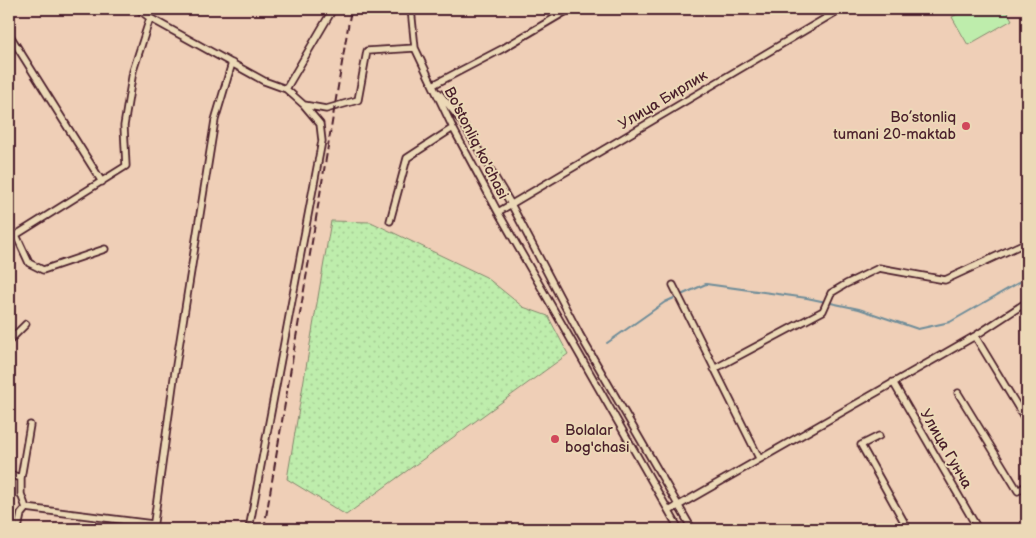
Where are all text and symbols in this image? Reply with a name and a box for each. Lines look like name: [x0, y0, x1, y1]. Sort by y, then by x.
street label: Улица Бирлик: [615, 66, 711, 134]
street label: Bo'stonliq ko'chasi: [440, 84, 512, 202]
place label: Bo’stonliq tumani 20-maktab: [833, 108, 957, 144]
marker: Bo’stonliq tumani 20-maktab: [960, 120, 972, 132]
street label: Улица Гунча: [916, 406, 976, 492]
place label: Bolalar bog'chasi: [565, 421, 629, 457]
marker: Bolalar bog'chasi: [549, 433, 561, 445]

